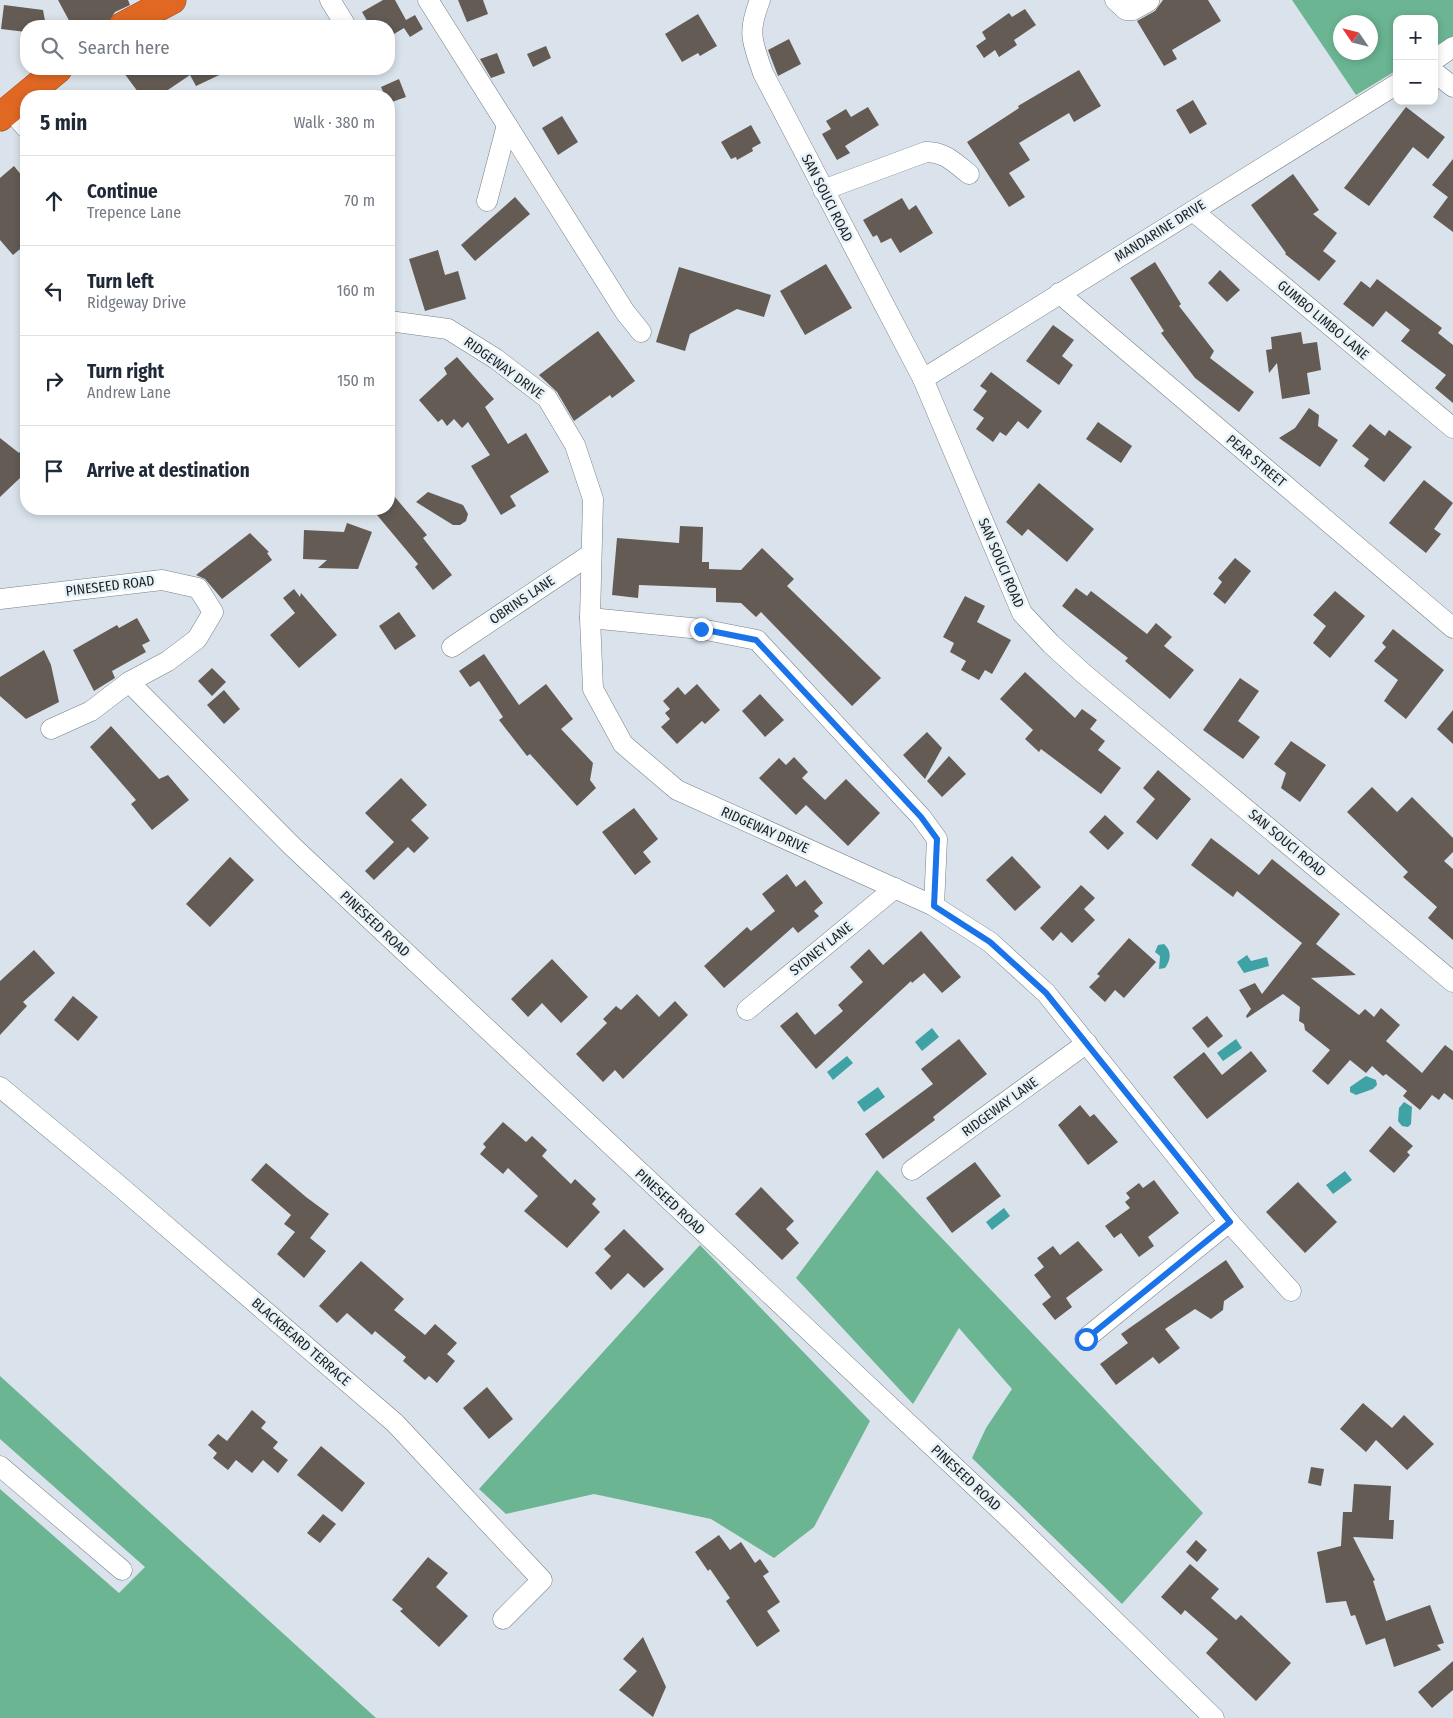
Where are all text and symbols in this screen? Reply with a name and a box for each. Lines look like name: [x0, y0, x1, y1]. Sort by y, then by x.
north arrow: [1333, 15, 1378, 60]
map controls: [1393, 15, 1438, 105]
button: +: [1393, 15, 1438, 60]
search box: [20, 20, 395, 75]
icon: search: [38, 34, 66, 62]
text: Search here: [78, 36, 170, 59]
button: −: [1393, 60, 1438, 105]
text: 5 min: [40, 110, 87, 136]
text: Walk · 380 m: [294, 113, 375, 132]
street label: SAN SOUCI ROAD: [798, 151, 856, 245]
text: Continue: [87, 180, 158, 203]
icon: ahead: [40, 187, 68, 215]
text: 70 m: [344, 191, 375, 210]
street label: MANDARINE DRIVE: [1111, 196, 1209, 266]
text: Trepence Lane: [87, 203, 181, 222]
text: Turn left: [87, 270, 154, 293]
icon: left: [40, 277, 68, 305]
street label: GUMBO LIMBO LANE: [1274, 277, 1373, 363]
text: 160 m: [336, 281, 375, 300]
text: Ridgeway Drive: [87, 293, 186, 312]
street label: RIDGEWAY DRIVE: [461, 333, 548, 403]
text: Turn right: [87, 360, 164, 383]
icon: right: [40, 367, 68, 395]
text: 150 m: [337, 371, 375, 390]
text: Andrew Lane: [87, 383, 171, 402]
street label: PEAR STREET: [1223, 431, 1290, 491]
icon: arrive: [40, 457, 68, 485]
text: Arrive at destination: [87, 459, 250, 482]
street label: SAN SOUCI ROAD: [974, 516, 1028, 610]
street label: PINESEED ROAD: [65, 572, 155, 600]
street label: OBRINS LANE: [486, 572, 558, 628]
route end: [690, 618, 713, 641]
street label: RIDGEWAY DRIVE: [718, 803, 812, 857]
street label: SAN SOUCI ROAD: [1245, 806, 1329, 880]
street label: PINESEED ROAD: [337, 887, 413, 961]
street label: SYDNEY LANE: [786, 918, 856, 979]
street label: RIDGEWAY LANE: [959, 1073, 1042, 1140]
street label: PINESEED ROAD: [632, 1165, 708, 1239]
street label: BLACKBEARD TERRACE: [248, 1294, 354, 1390]
route start: [1075, 1328, 1098, 1351]
street label: PINESEED ROAD: [928, 1441, 1004, 1515]

